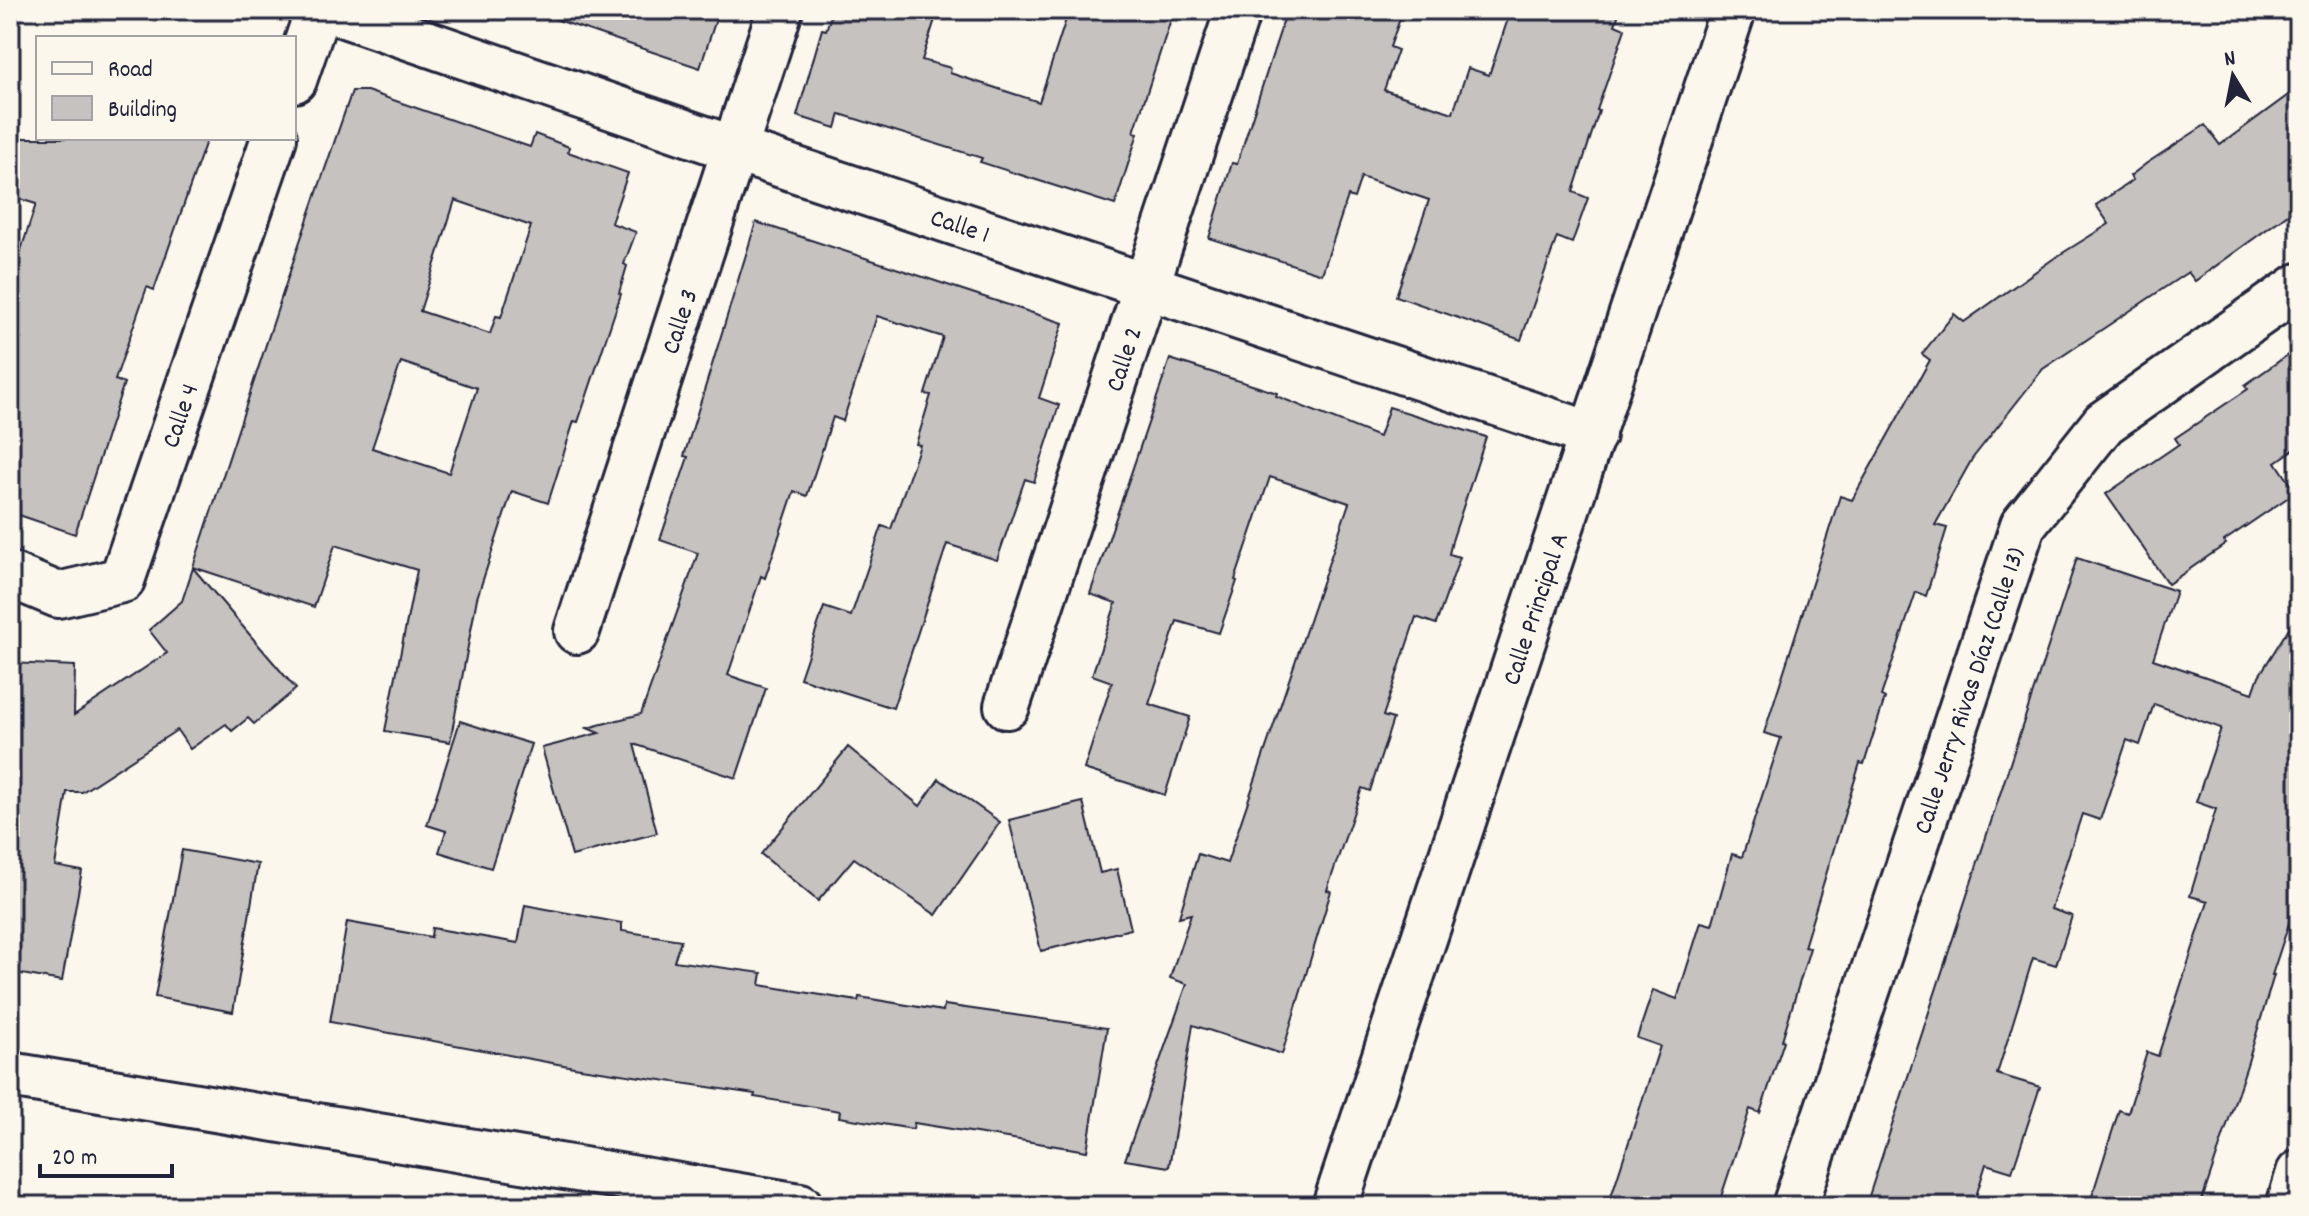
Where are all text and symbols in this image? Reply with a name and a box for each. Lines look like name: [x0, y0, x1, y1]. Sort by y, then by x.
legend: [36, 36, 296, 140]
north arrow: [2193, 36, 2273, 116]
text: N: [2222, 44, 2238, 76]
text: Road: [108, 54, 153, 88]
text: Building: [108, 94, 177, 128]
street label: Calle 1: [925, 201, 994, 255]
street label: Calle 3: [654, 285, 710, 360]
street label: Calle 2: [1098, 322, 1154, 397]
street label: Calle 4: [154, 379, 210, 453]
street label: Calle Principal A: [1495, 528, 1580, 691]
street label: Calle Jerry Rivas Díaz (Calle 13): [1906, 543, 2036, 840]
scale bar: [40, 1128, 172, 1178]
text: 20 m: [52, 1142, 98, 1176]

